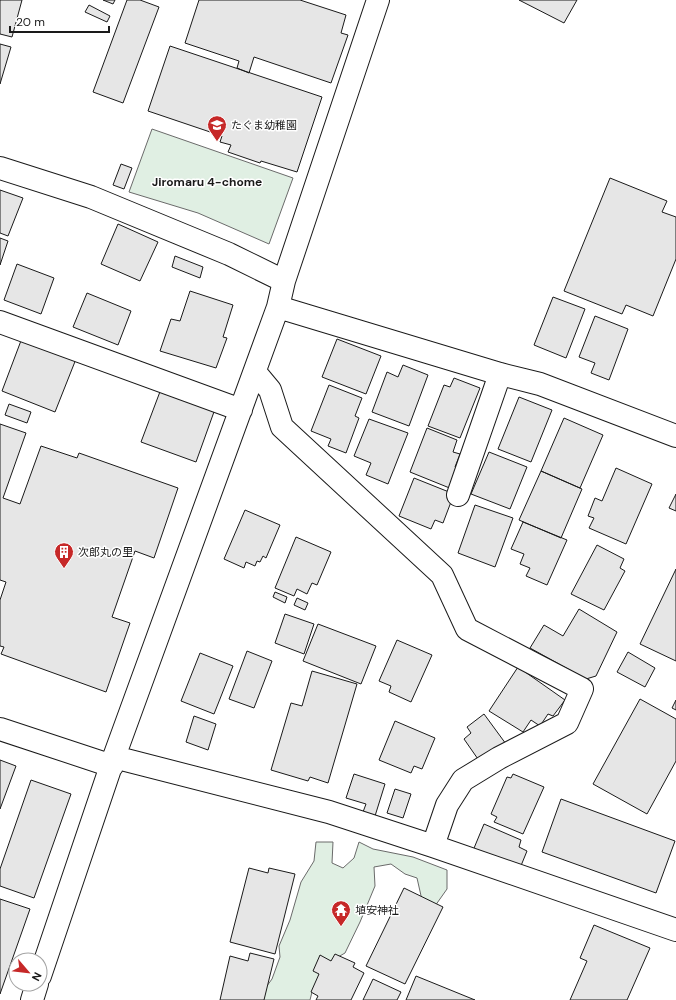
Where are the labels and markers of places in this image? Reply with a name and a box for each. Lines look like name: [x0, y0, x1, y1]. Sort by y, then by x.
school or university icon: たぐま幼稚園: [206, 114, 228, 142]
place label: たぐま幼稚園: [231, 118, 297, 132]
building icon: 次郎丸の里: [53, 541, 75, 569]
place label: 次郎丸の里: [78, 545, 133, 559]
temple icon: 埴安神社: [330, 899, 352, 927]
place label: 埴安神社: [355, 903, 399, 917]

